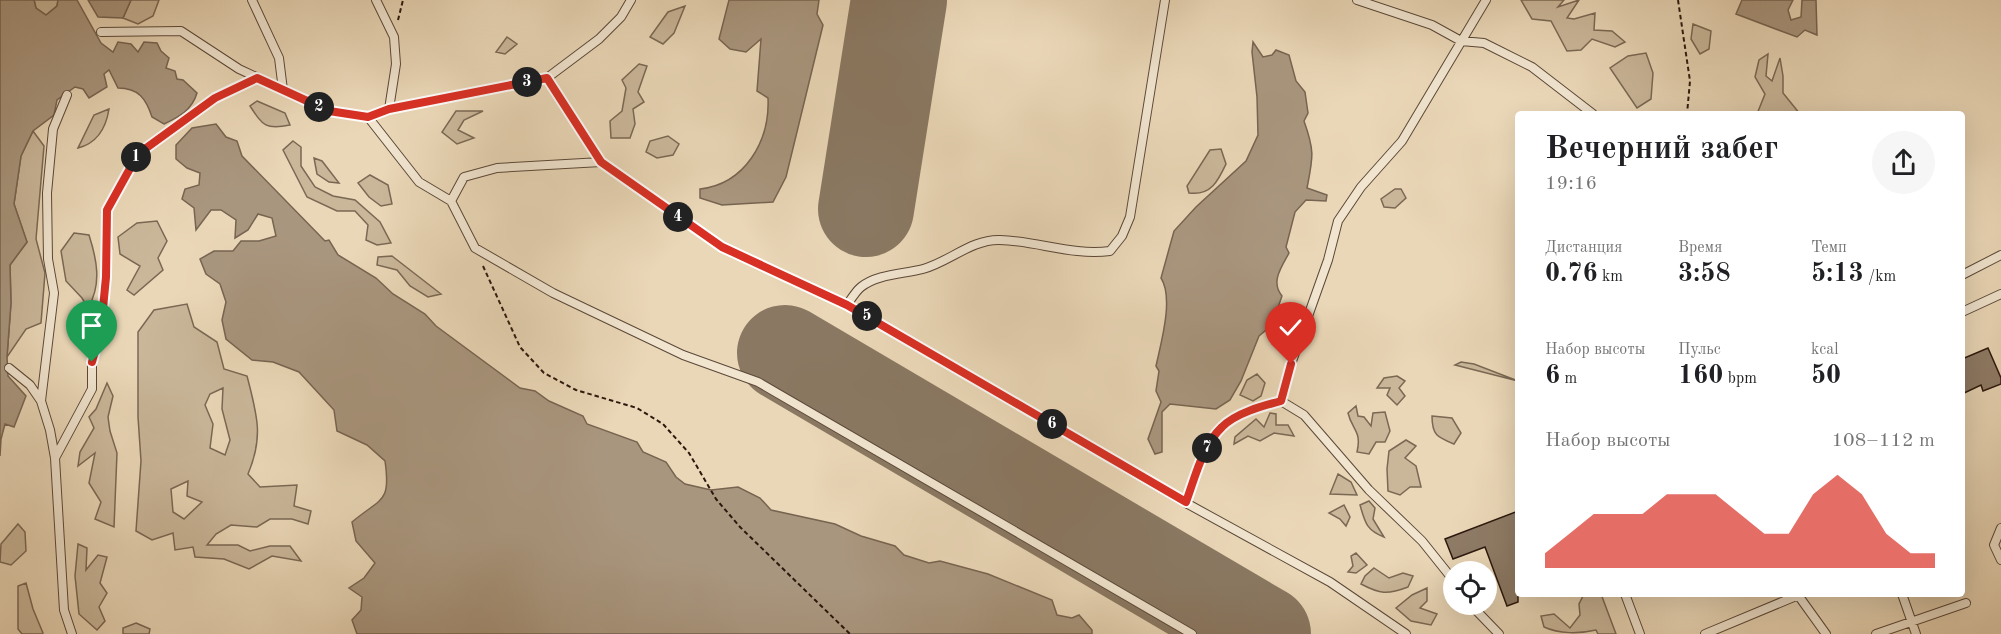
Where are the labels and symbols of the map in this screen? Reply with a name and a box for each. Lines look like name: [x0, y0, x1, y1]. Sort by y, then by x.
pin: 3: [512, 67, 542, 97]
pin: 2: [304, 92, 334, 122]
pin: 1: [121, 142, 151, 172]
pin: 4: [663, 202, 693, 232]
pin: [66, 300, 117, 362]
pin: 5: [852, 301, 882, 331]
pin: [1265, 302, 1316, 364]
pin: 6: [1037, 409, 1067, 439]
pin: 7: [1192, 433, 1222, 463]

